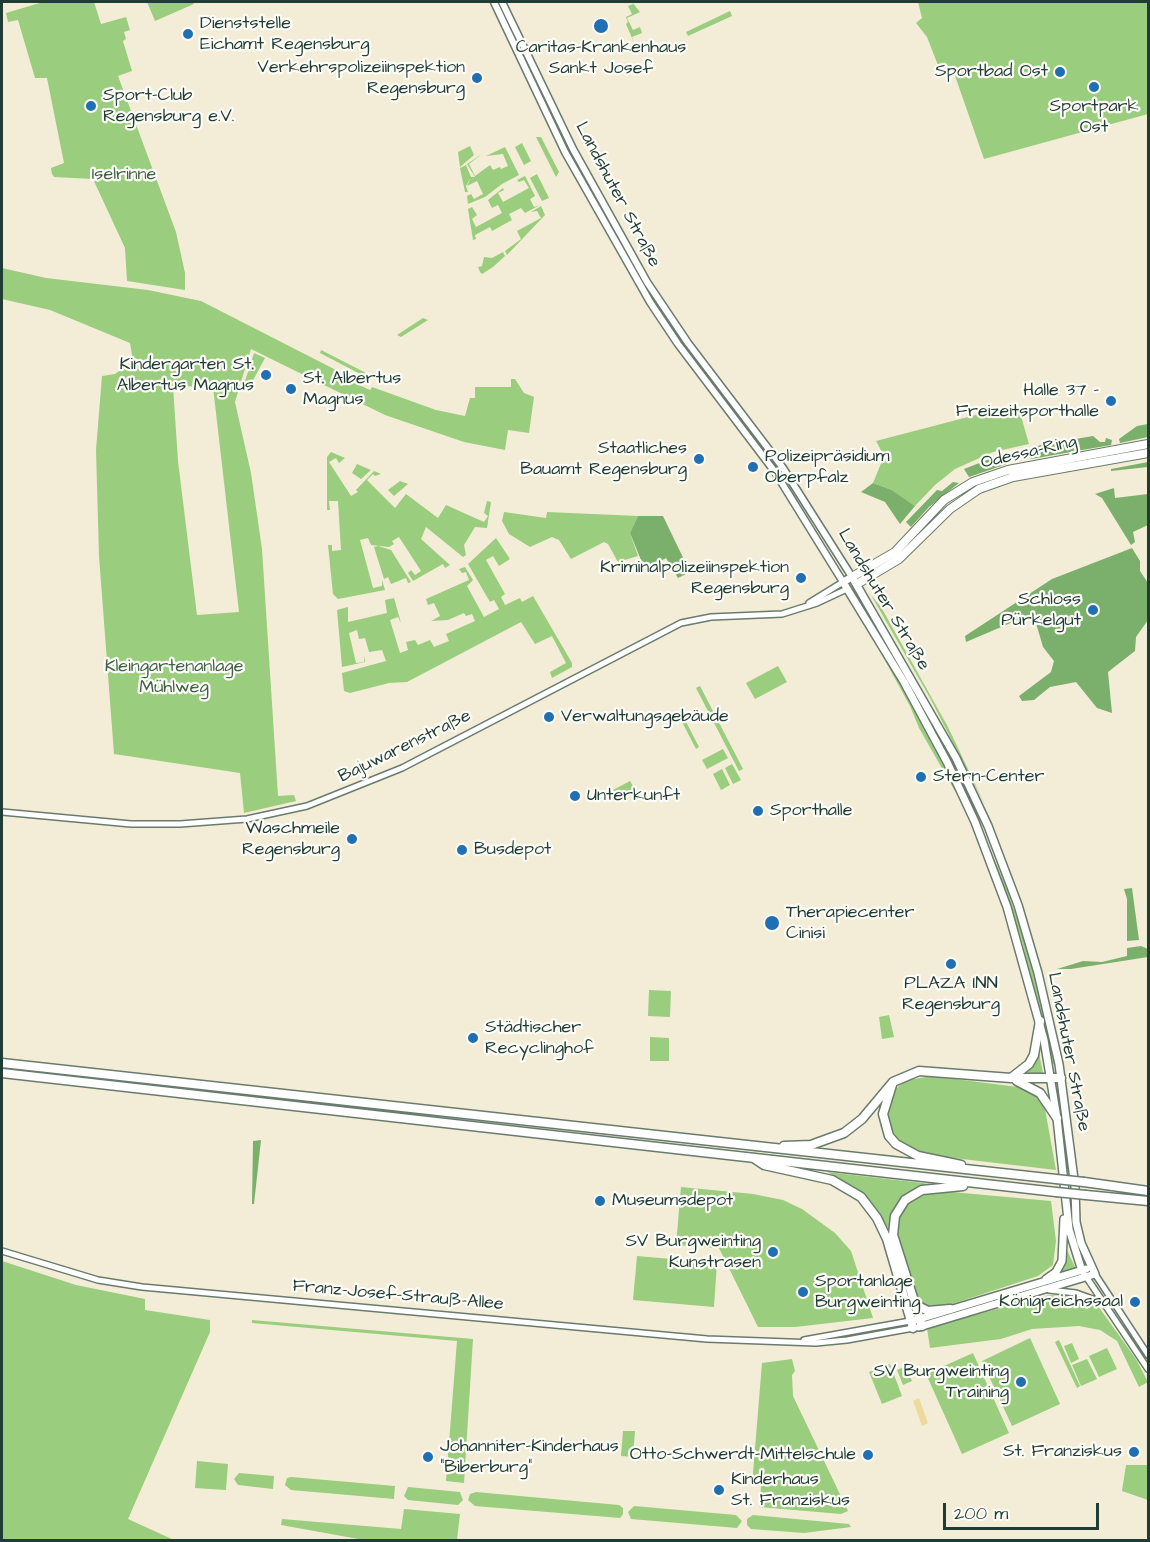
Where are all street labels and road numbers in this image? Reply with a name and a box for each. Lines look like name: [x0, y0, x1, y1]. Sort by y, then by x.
street label: Landshuter Straße: [570, 119, 664, 271]
street label: Odessa-Ring: [979, 431, 1079, 475]
street label: Landshuter Straße: [832, 525, 934, 675]
street label: Bajuwarenstraße: [335, 706, 475, 788]
street label: Landshuter Straße: [1042, 971, 1094, 1133]
street label: Franz-Josef-Strauß-Allee: [292, 1276, 504, 1316]

